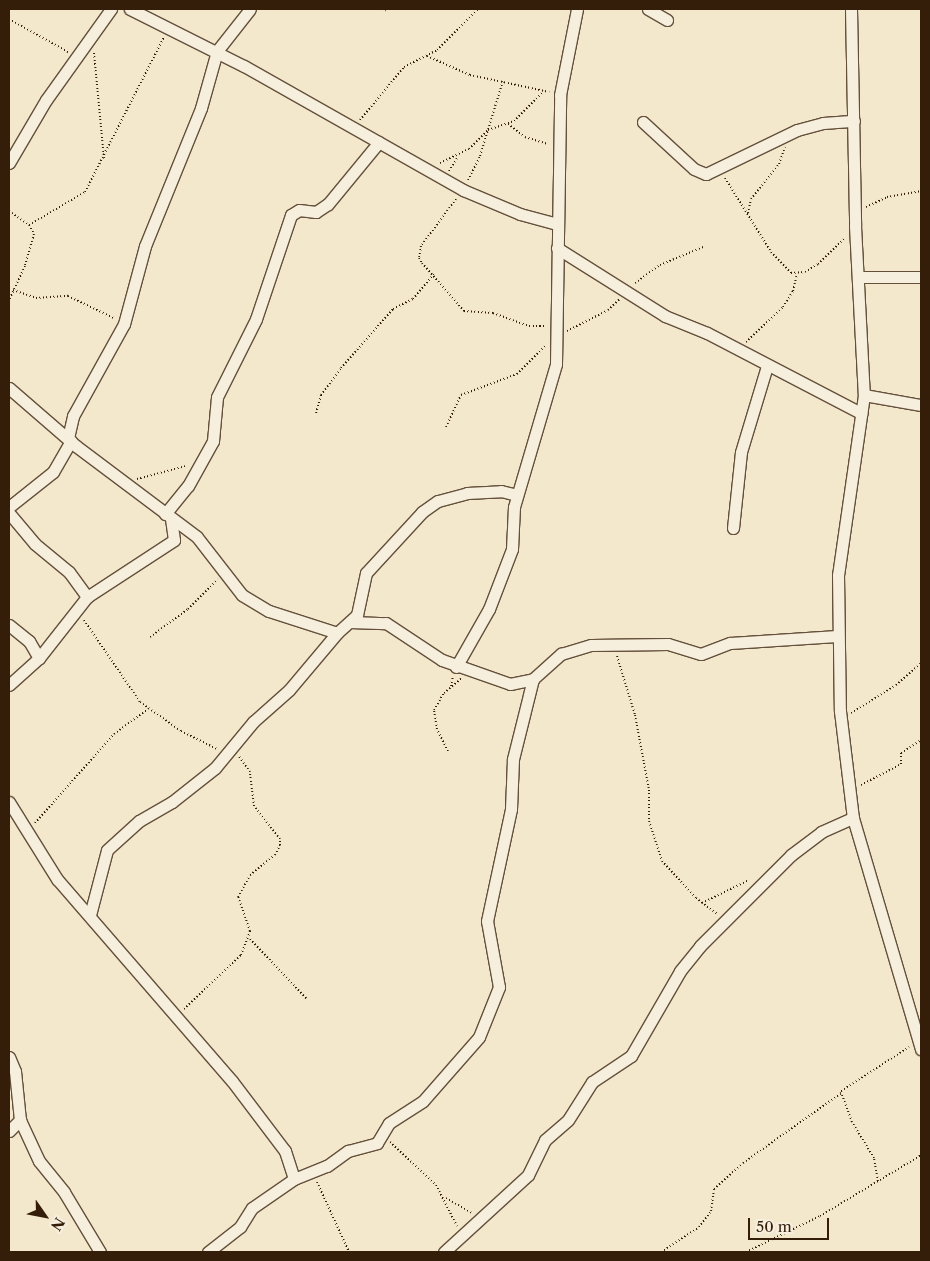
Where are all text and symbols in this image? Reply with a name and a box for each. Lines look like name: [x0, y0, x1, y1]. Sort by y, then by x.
north arrow: [20, 1191, 70, 1241]
scale bar: [750, 1208, 831, 1240]
text: N: [47, 1214, 68, 1234]
text: 50 m: [756, 1217, 792, 1236]

